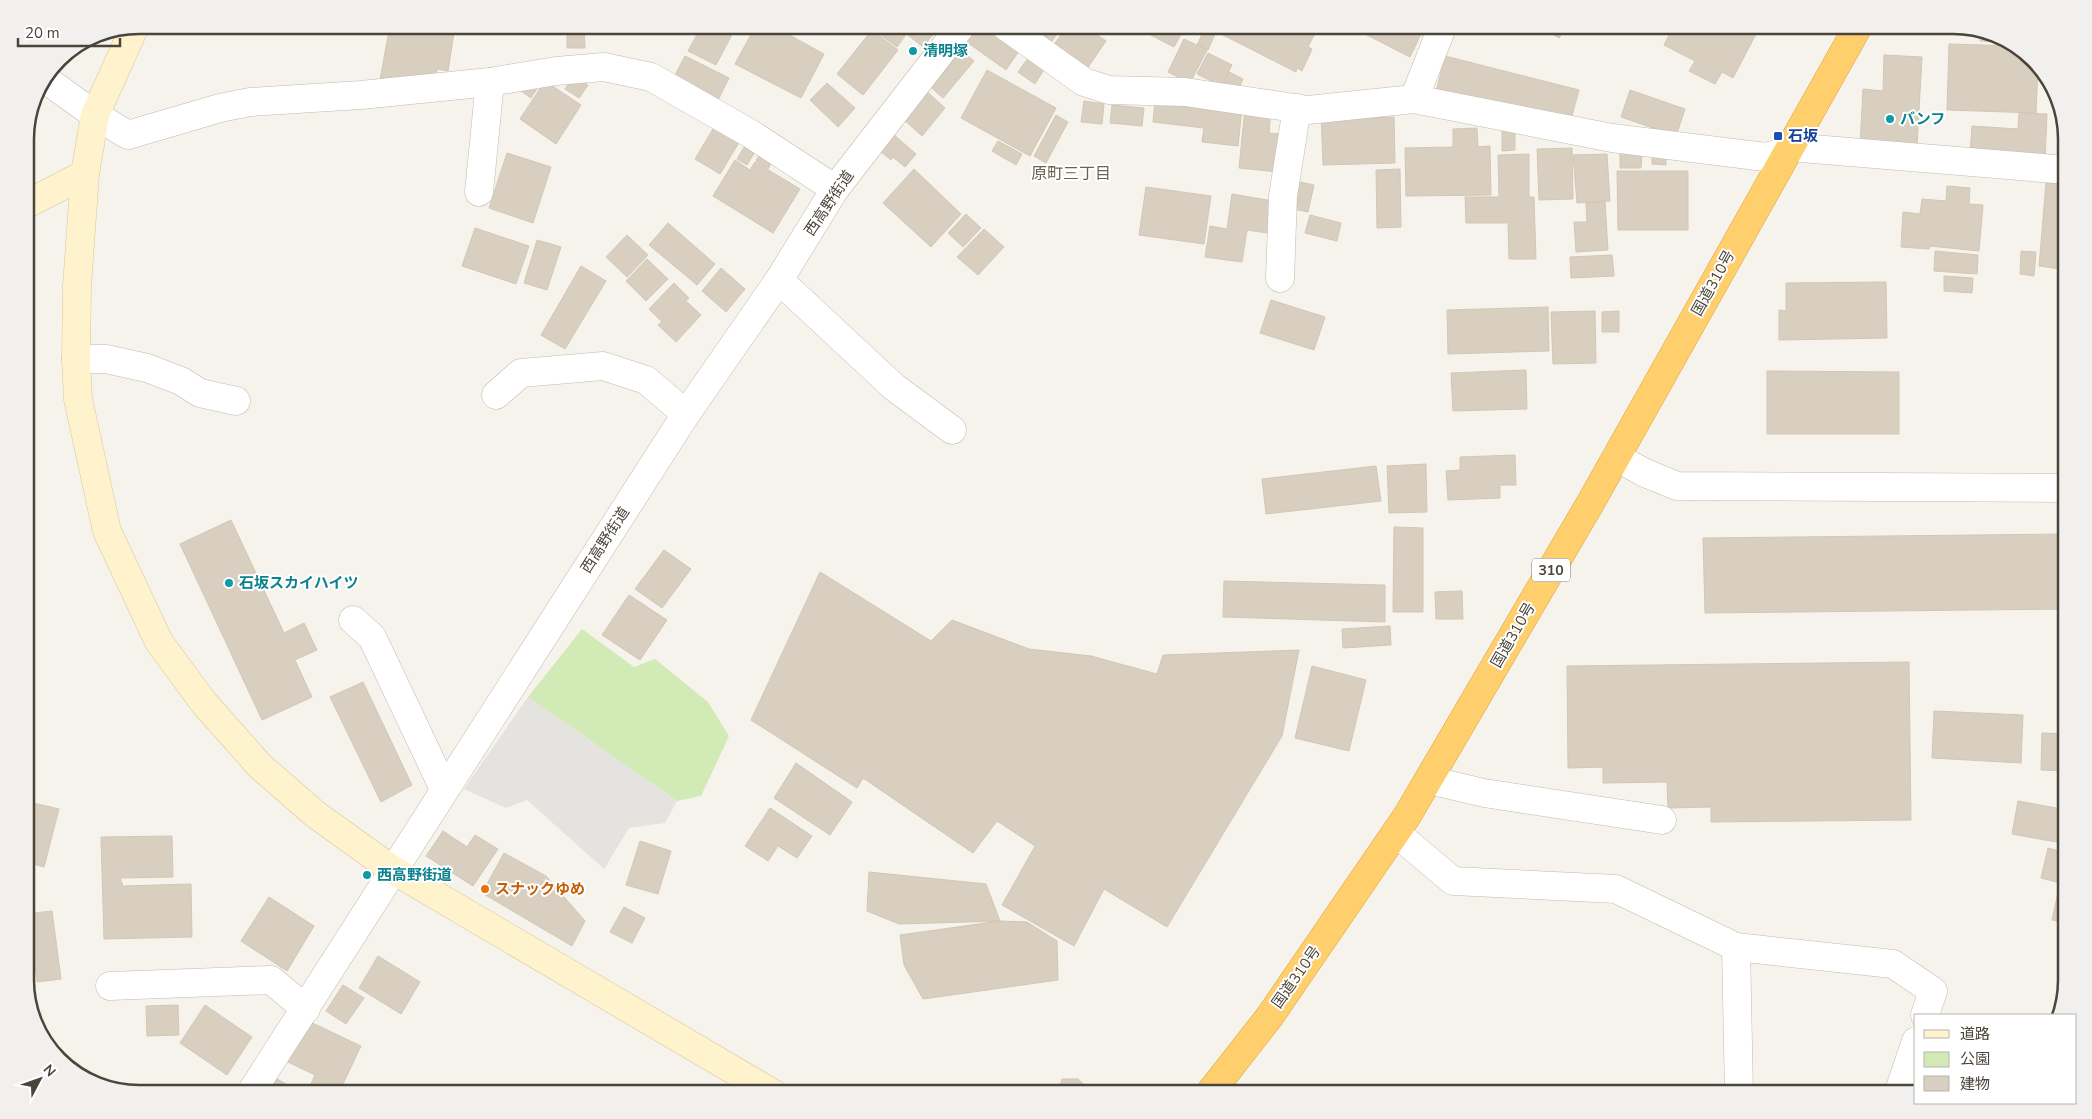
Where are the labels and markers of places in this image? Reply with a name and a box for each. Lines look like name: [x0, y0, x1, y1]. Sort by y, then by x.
place label: 清明塚: [923, 41, 968, 61]
marker: 清明塚: [907, 45, 919, 57]
place label: バンフ: [1900, 109, 1945, 129]
marker: バンフ: [1884, 113, 1896, 125]
place label: 石坂: [1788, 126, 1818, 146]
marker: 石坂: [1772, 130, 1784, 142]
place label: 石坂スカイハイツ: [239, 573, 358, 593]
marker: 石坂スカイハイツ: [223, 577, 235, 589]
place label: 西高野街道: [377, 865, 452, 885]
marker: 西高野街道: [361, 869, 373, 881]
place label: スナックゆめ: [495, 879, 585, 899]
marker: スナックゆめ: [479, 883, 491, 895]

